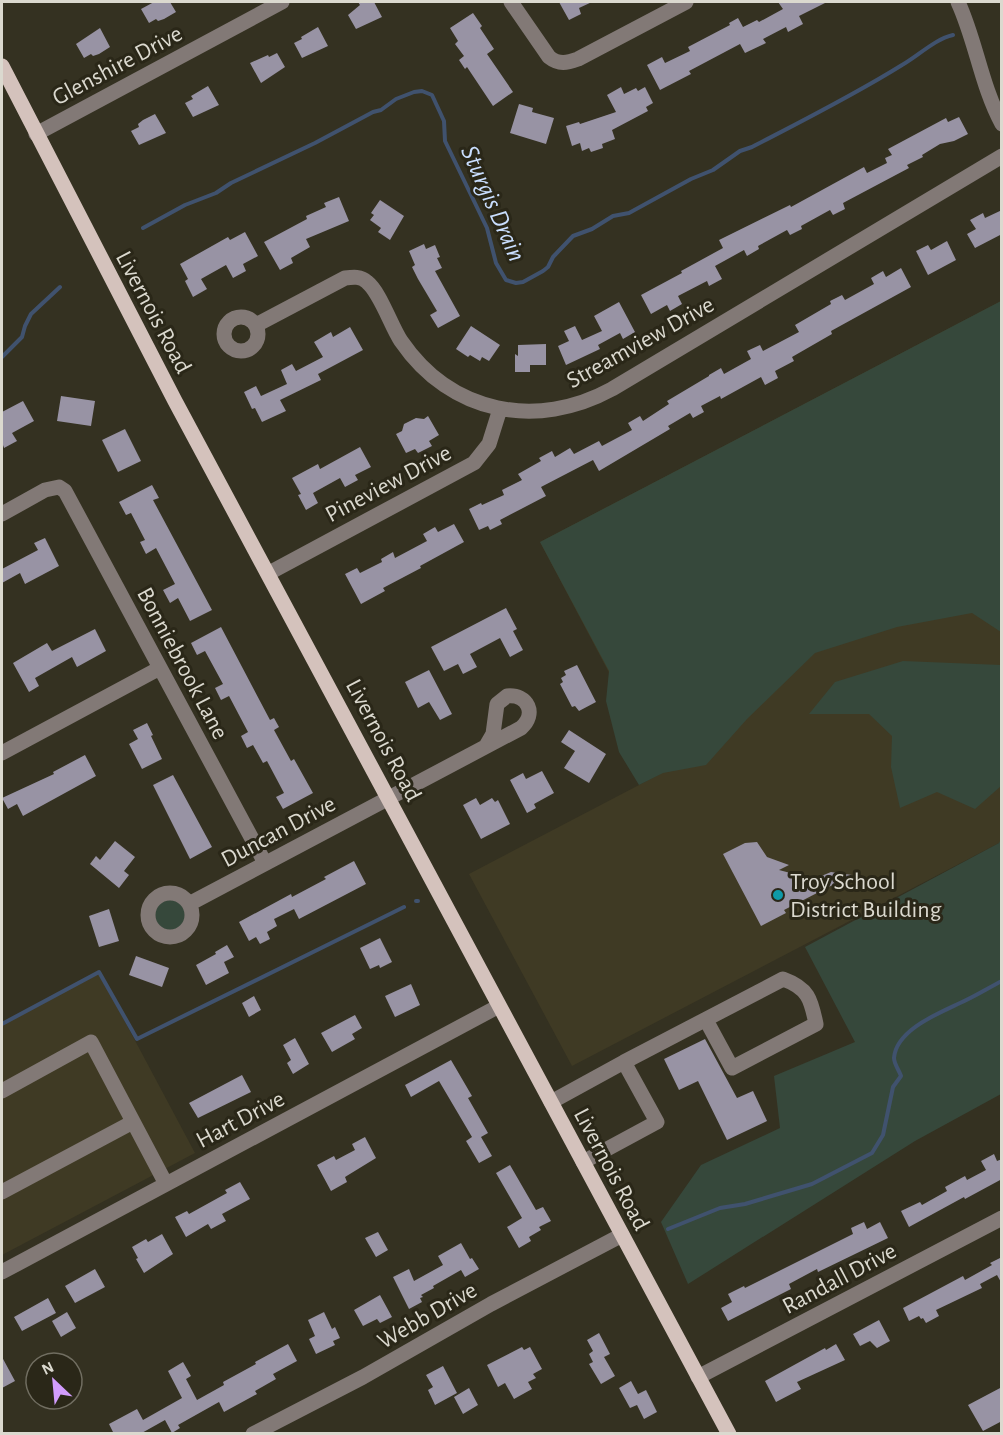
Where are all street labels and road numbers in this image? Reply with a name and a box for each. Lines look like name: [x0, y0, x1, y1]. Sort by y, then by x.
street label: Glenshire Drive: [49, 22, 186, 110]
street label: Livernois Road: [111, 247, 195, 378]
street label: Streamview Drive: [563, 293, 718, 393]
street label: Pineview Drive: [322, 441, 455, 527]
street label: Bonniebrook Lane: [132, 584, 232, 743]
street label: Livernois Road: [341, 675, 425, 806]
street label: Duncan Drive: [217, 792, 340, 872]
street label: Hart Drive: [192, 1087, 289, 1153]
street label: Livernois Road: [569, 1104, 653, 1235]
street label: Randall Drive: [779, 1239, 900, 1319]
street label: Webb Drive: [374, 1278, 481, 1354]

